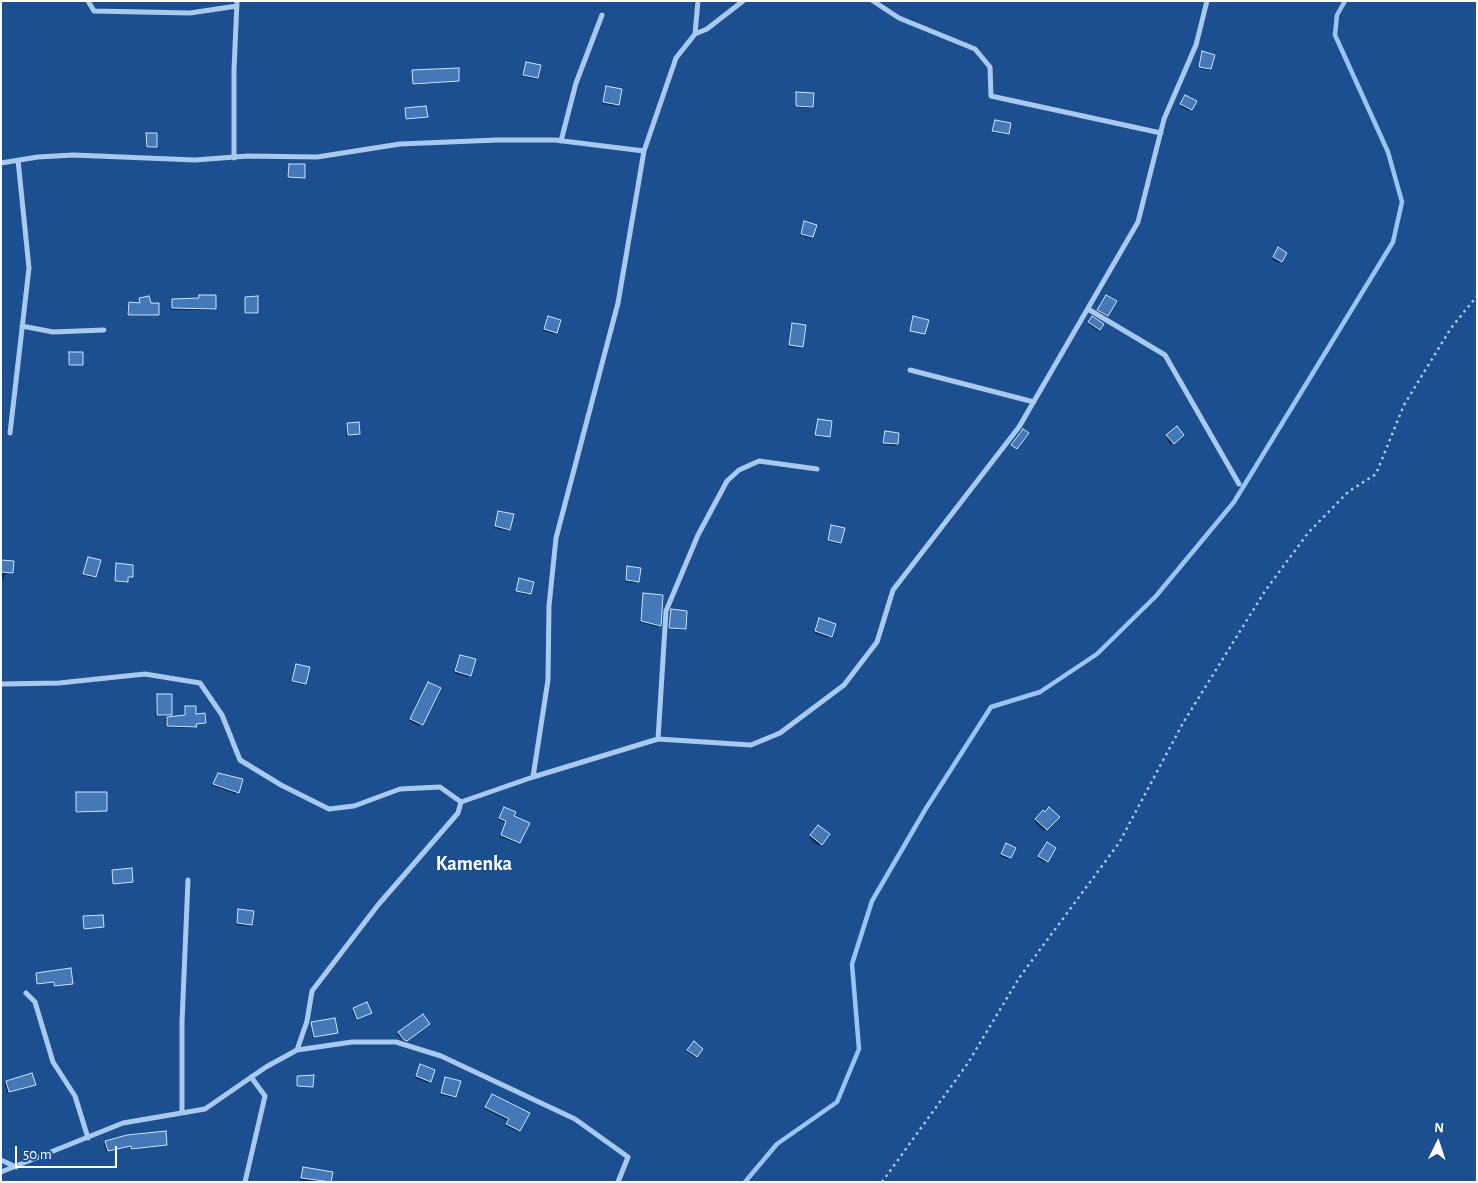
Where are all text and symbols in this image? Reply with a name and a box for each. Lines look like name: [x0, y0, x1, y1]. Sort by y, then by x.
district label: Kamenka: [436, 852, 512, 876]
north arrow: [1413, 1118, 1463, 1168]
text: N: [1434, 1121, 1444, 1135]
scale bar: [18, 1136, 120, 1168]
text: 50 m: [23, 1147, 52, 1162]

